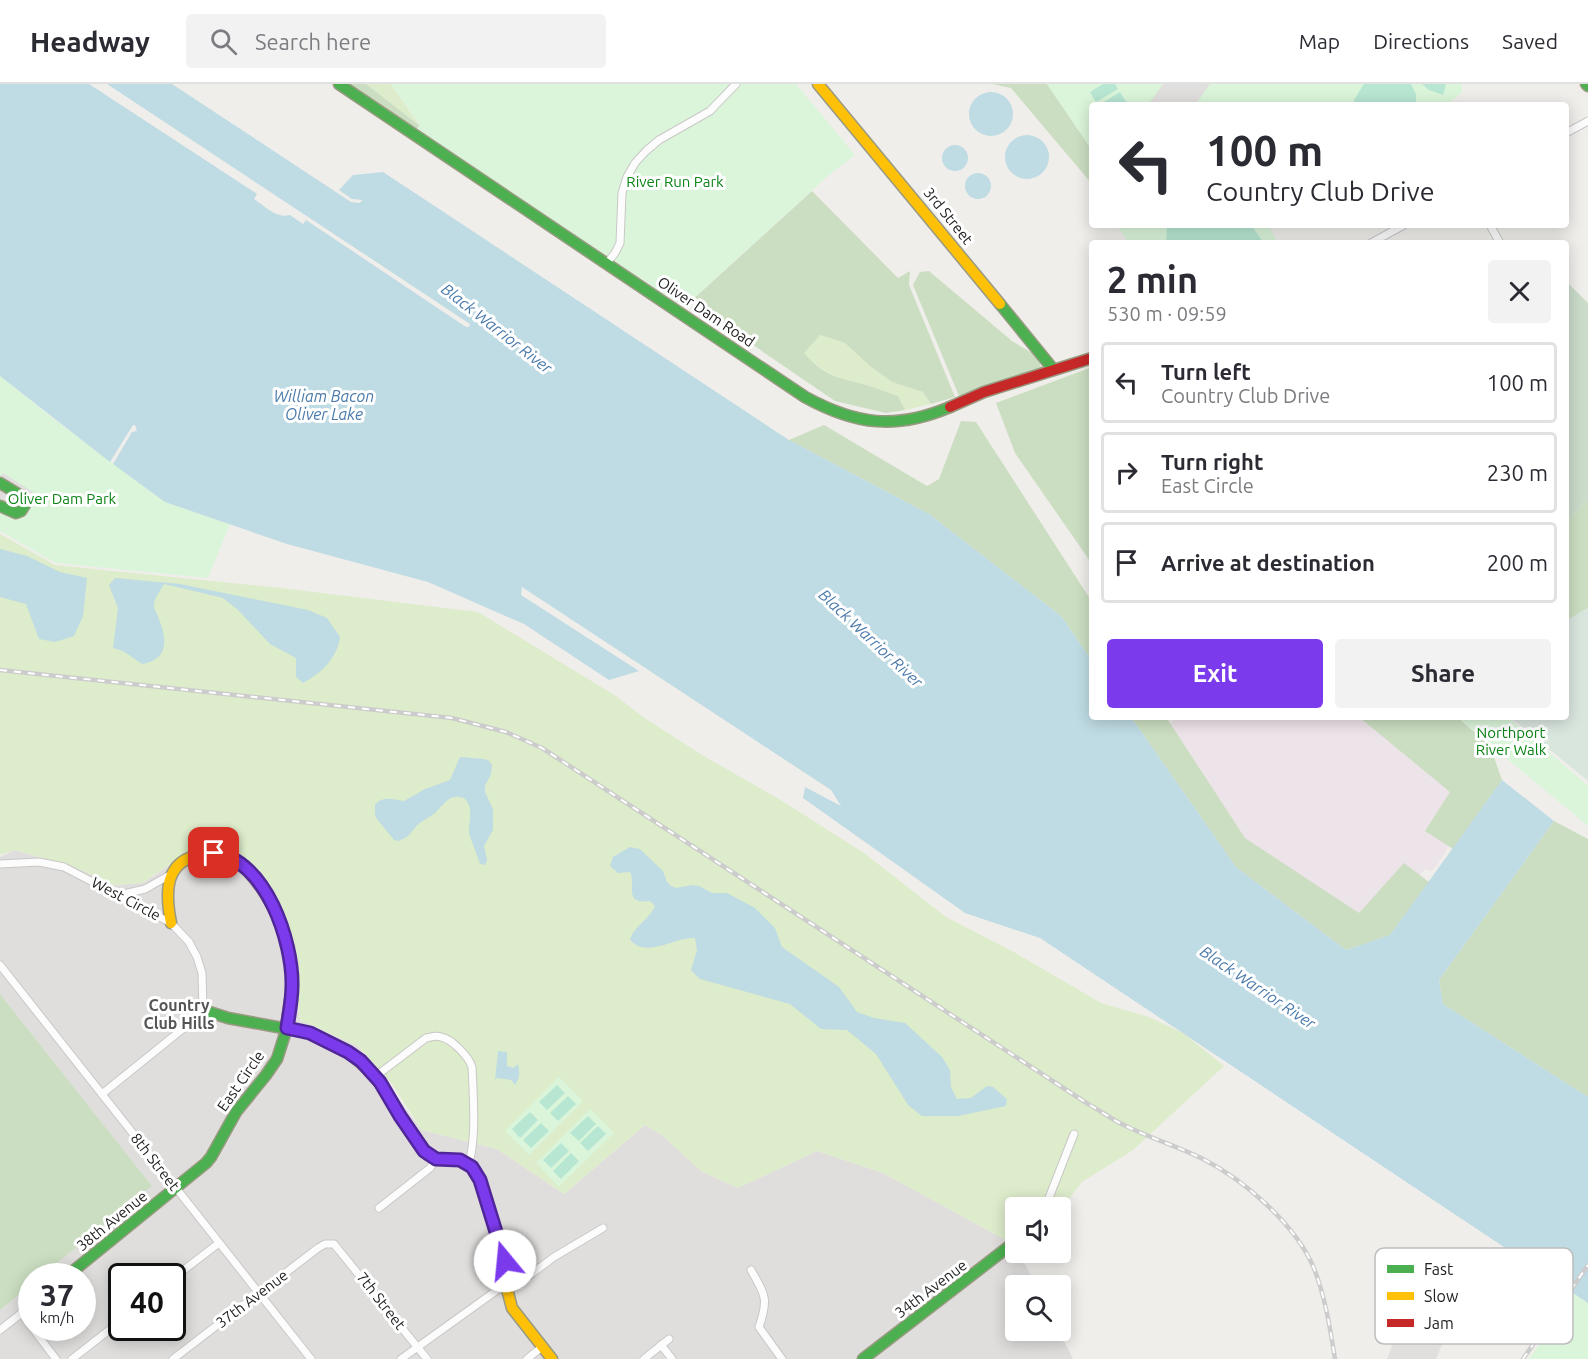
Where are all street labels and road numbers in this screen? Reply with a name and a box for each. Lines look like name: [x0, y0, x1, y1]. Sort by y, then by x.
street label: 3rd Street: [920, 184, 977, 248]
street label: Oliver Dam Road: [655, 273, 758, 350]
street label: West Circle: [89, 873, 164, 924]
street label: East Circle: [214, 1047, 268, 1114]
street label: 8th Street: [128, 1130, 183, 1194]
street label: 38th Avenue: [73, 1187, 150, 1254]
street label: 34th Avenue: [891, 1256, 970, 1321]
street label: 37th Avenue: [212, 1266, 291, 1331]
street label: 7th Street: [354, 1269, 409, 1333]

